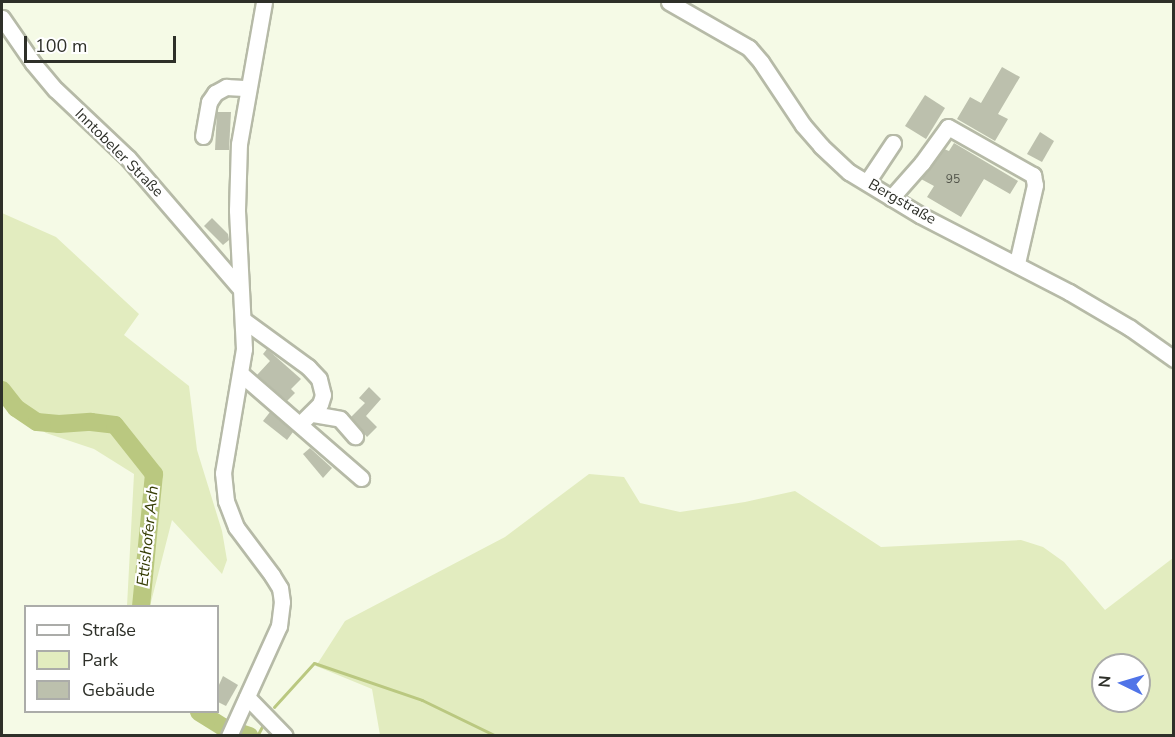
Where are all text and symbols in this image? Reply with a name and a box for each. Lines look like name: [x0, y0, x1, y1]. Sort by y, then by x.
scale bar: [27, 24, 178, 62]
text: 100 m: [35, 34, 87, 58]
street label: Inntobeler Straße: [71, 105, 167, 201]
house number: 95: [946, 173, 960, 187]
street label: Bergstraße: [865, 175, 939, 229]
water label: Ettishofer Ach: [133, 485, 163, 587]
legend: [24, 605, 219, 713]
text: Straße: [82, 618, 136, 642]
text: Park: [82, 648, 118, 672]
north arrow: [1091, 653, 1151, 713]
text: N: [1094, 675, 1117, 689]
text: Gebäude: [82, 678, 155, 702]

